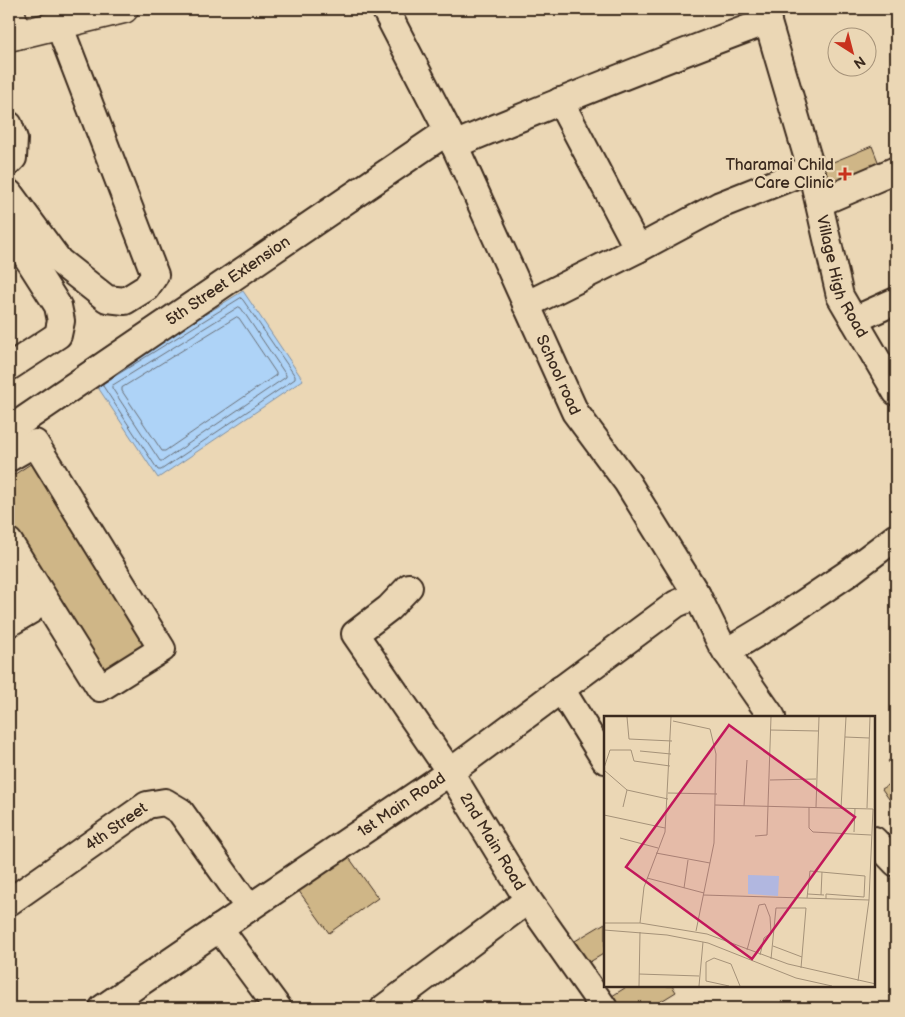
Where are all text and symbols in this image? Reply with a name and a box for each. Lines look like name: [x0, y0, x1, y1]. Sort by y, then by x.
north arrow: [828, 28, 878, 78]
text: N: [850, 52, 869, 72]
place label: Tharamai Child Care Clinic: [725, 156, 834, 193]
marker: Tharamai Child Care Clinic: [838, 167, 852, 181]
street label: Village High Road: [812, 213, 872, 341]
street label: 5th Street Extension: [162, 232, 294, 330]
street label: School road: [532, 332, 585, 418]
inset map: [604, 716, 875, 987]
street label: 1st Main Road: [354, 768, 449, 841]
street label: 2nd Main Road: [456, 790, 529, 894]
street label: 4th Street: [81, 798, 151, 855]

